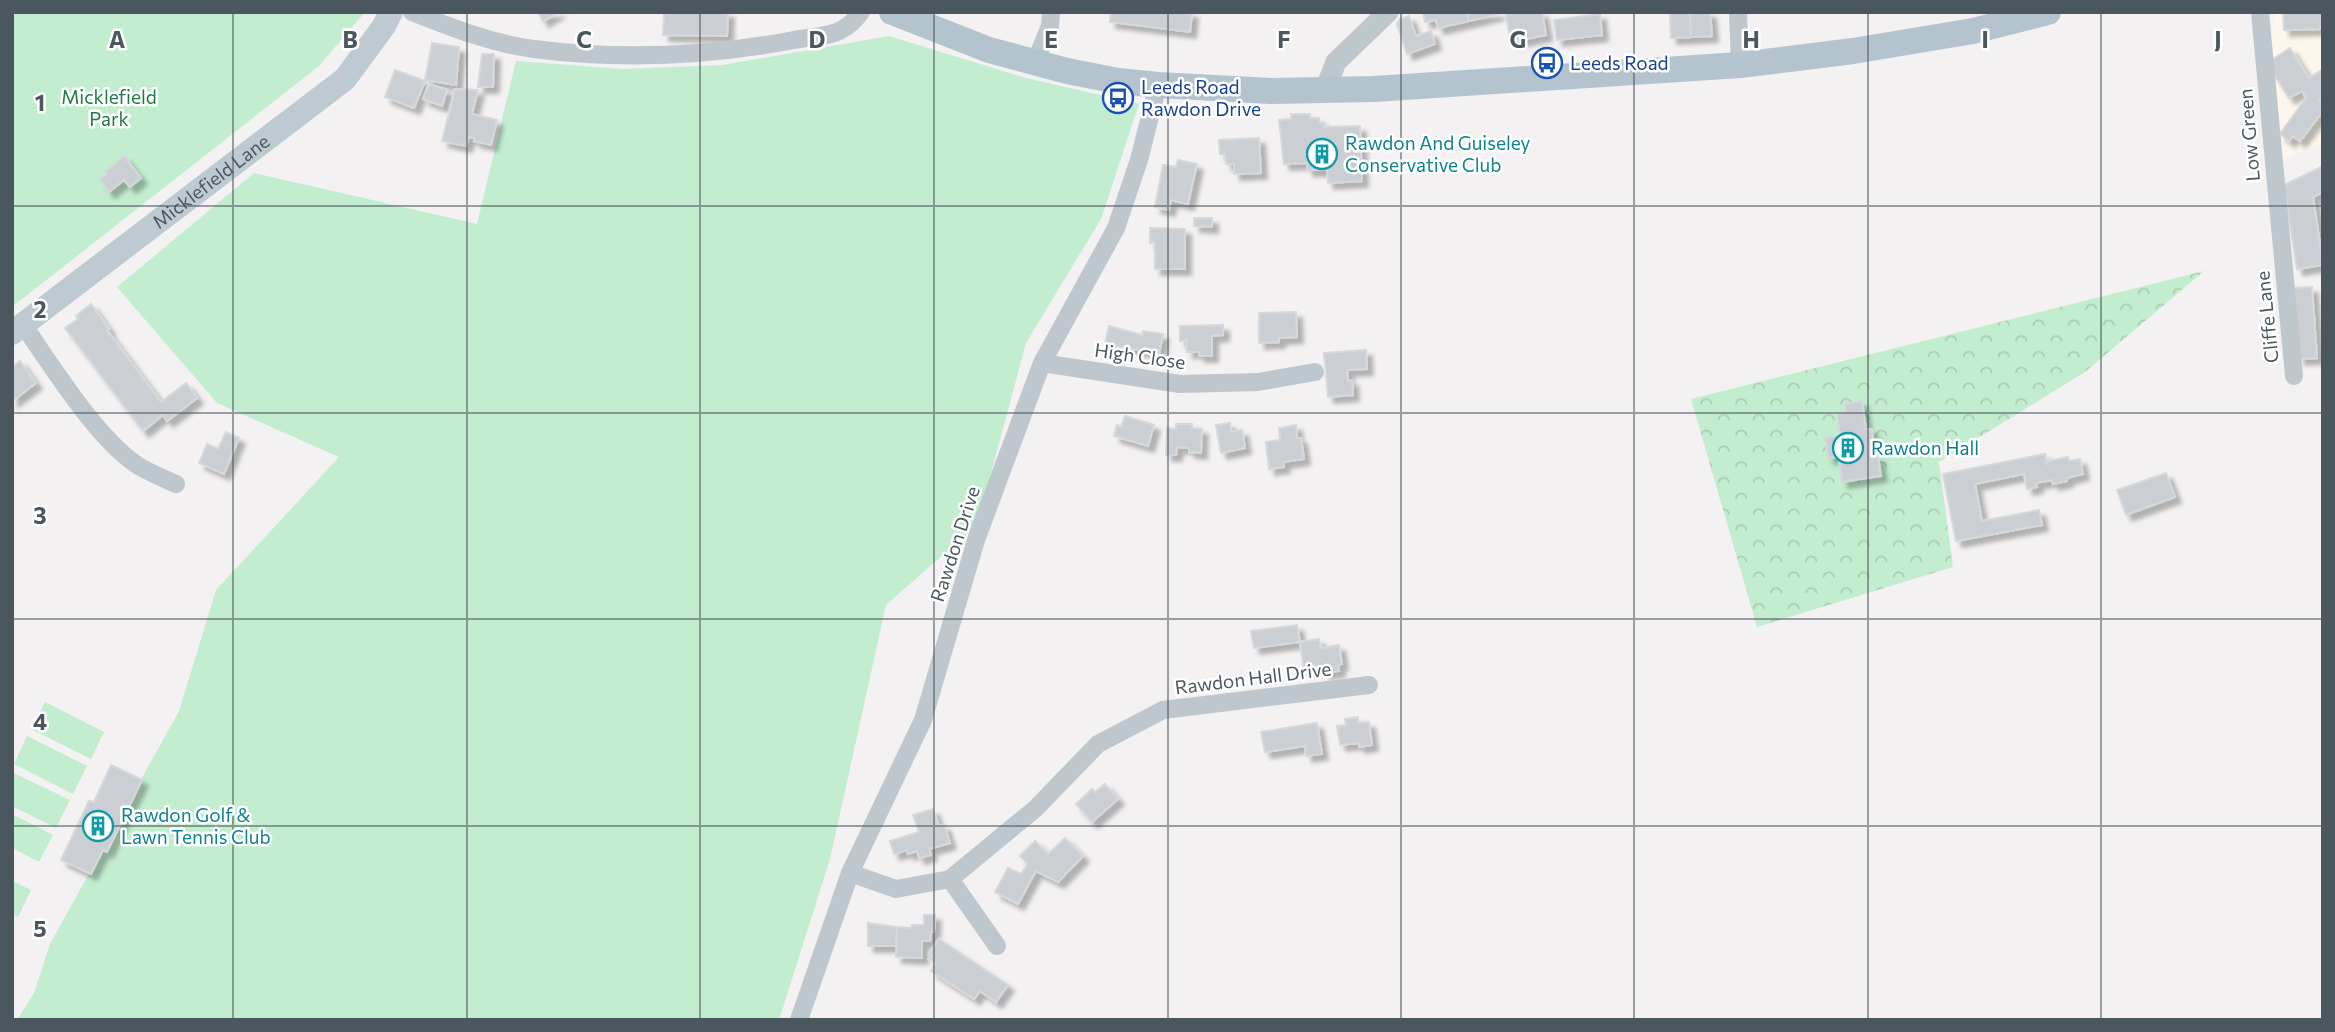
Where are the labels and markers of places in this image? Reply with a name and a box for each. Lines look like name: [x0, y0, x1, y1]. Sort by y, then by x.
bus stop icon: Leeds Road: [1530, 46, 1564, 80]
place label: Leeds Road: [1570, 51, 1669, 74]
place label: Leeds Road Rawdon Drive: [1141, 75, 1261, 120]
bus stop icon: Leeds Road Rawdon Drive: [1101, 81, 1135, 115]
place label: Rawdon And Guiseley Conservative Club: [1345, 131, 1531, 176]
building icon: Rawdon And Guiseley Conservative Club: [1305, 137, 1339, 171]
building icon: Rawdon Hall: [1831, 431, 1865, 465]
place label: Rawdon Hall: [1871, 436, 1979, 459]
place label: Rawdon Golf & Lawn Tennis Club: [121, 803, 271, 848]
building icon: Rawdon Golf & Lawn Tennis Club: [81, 809, 115, 843]

